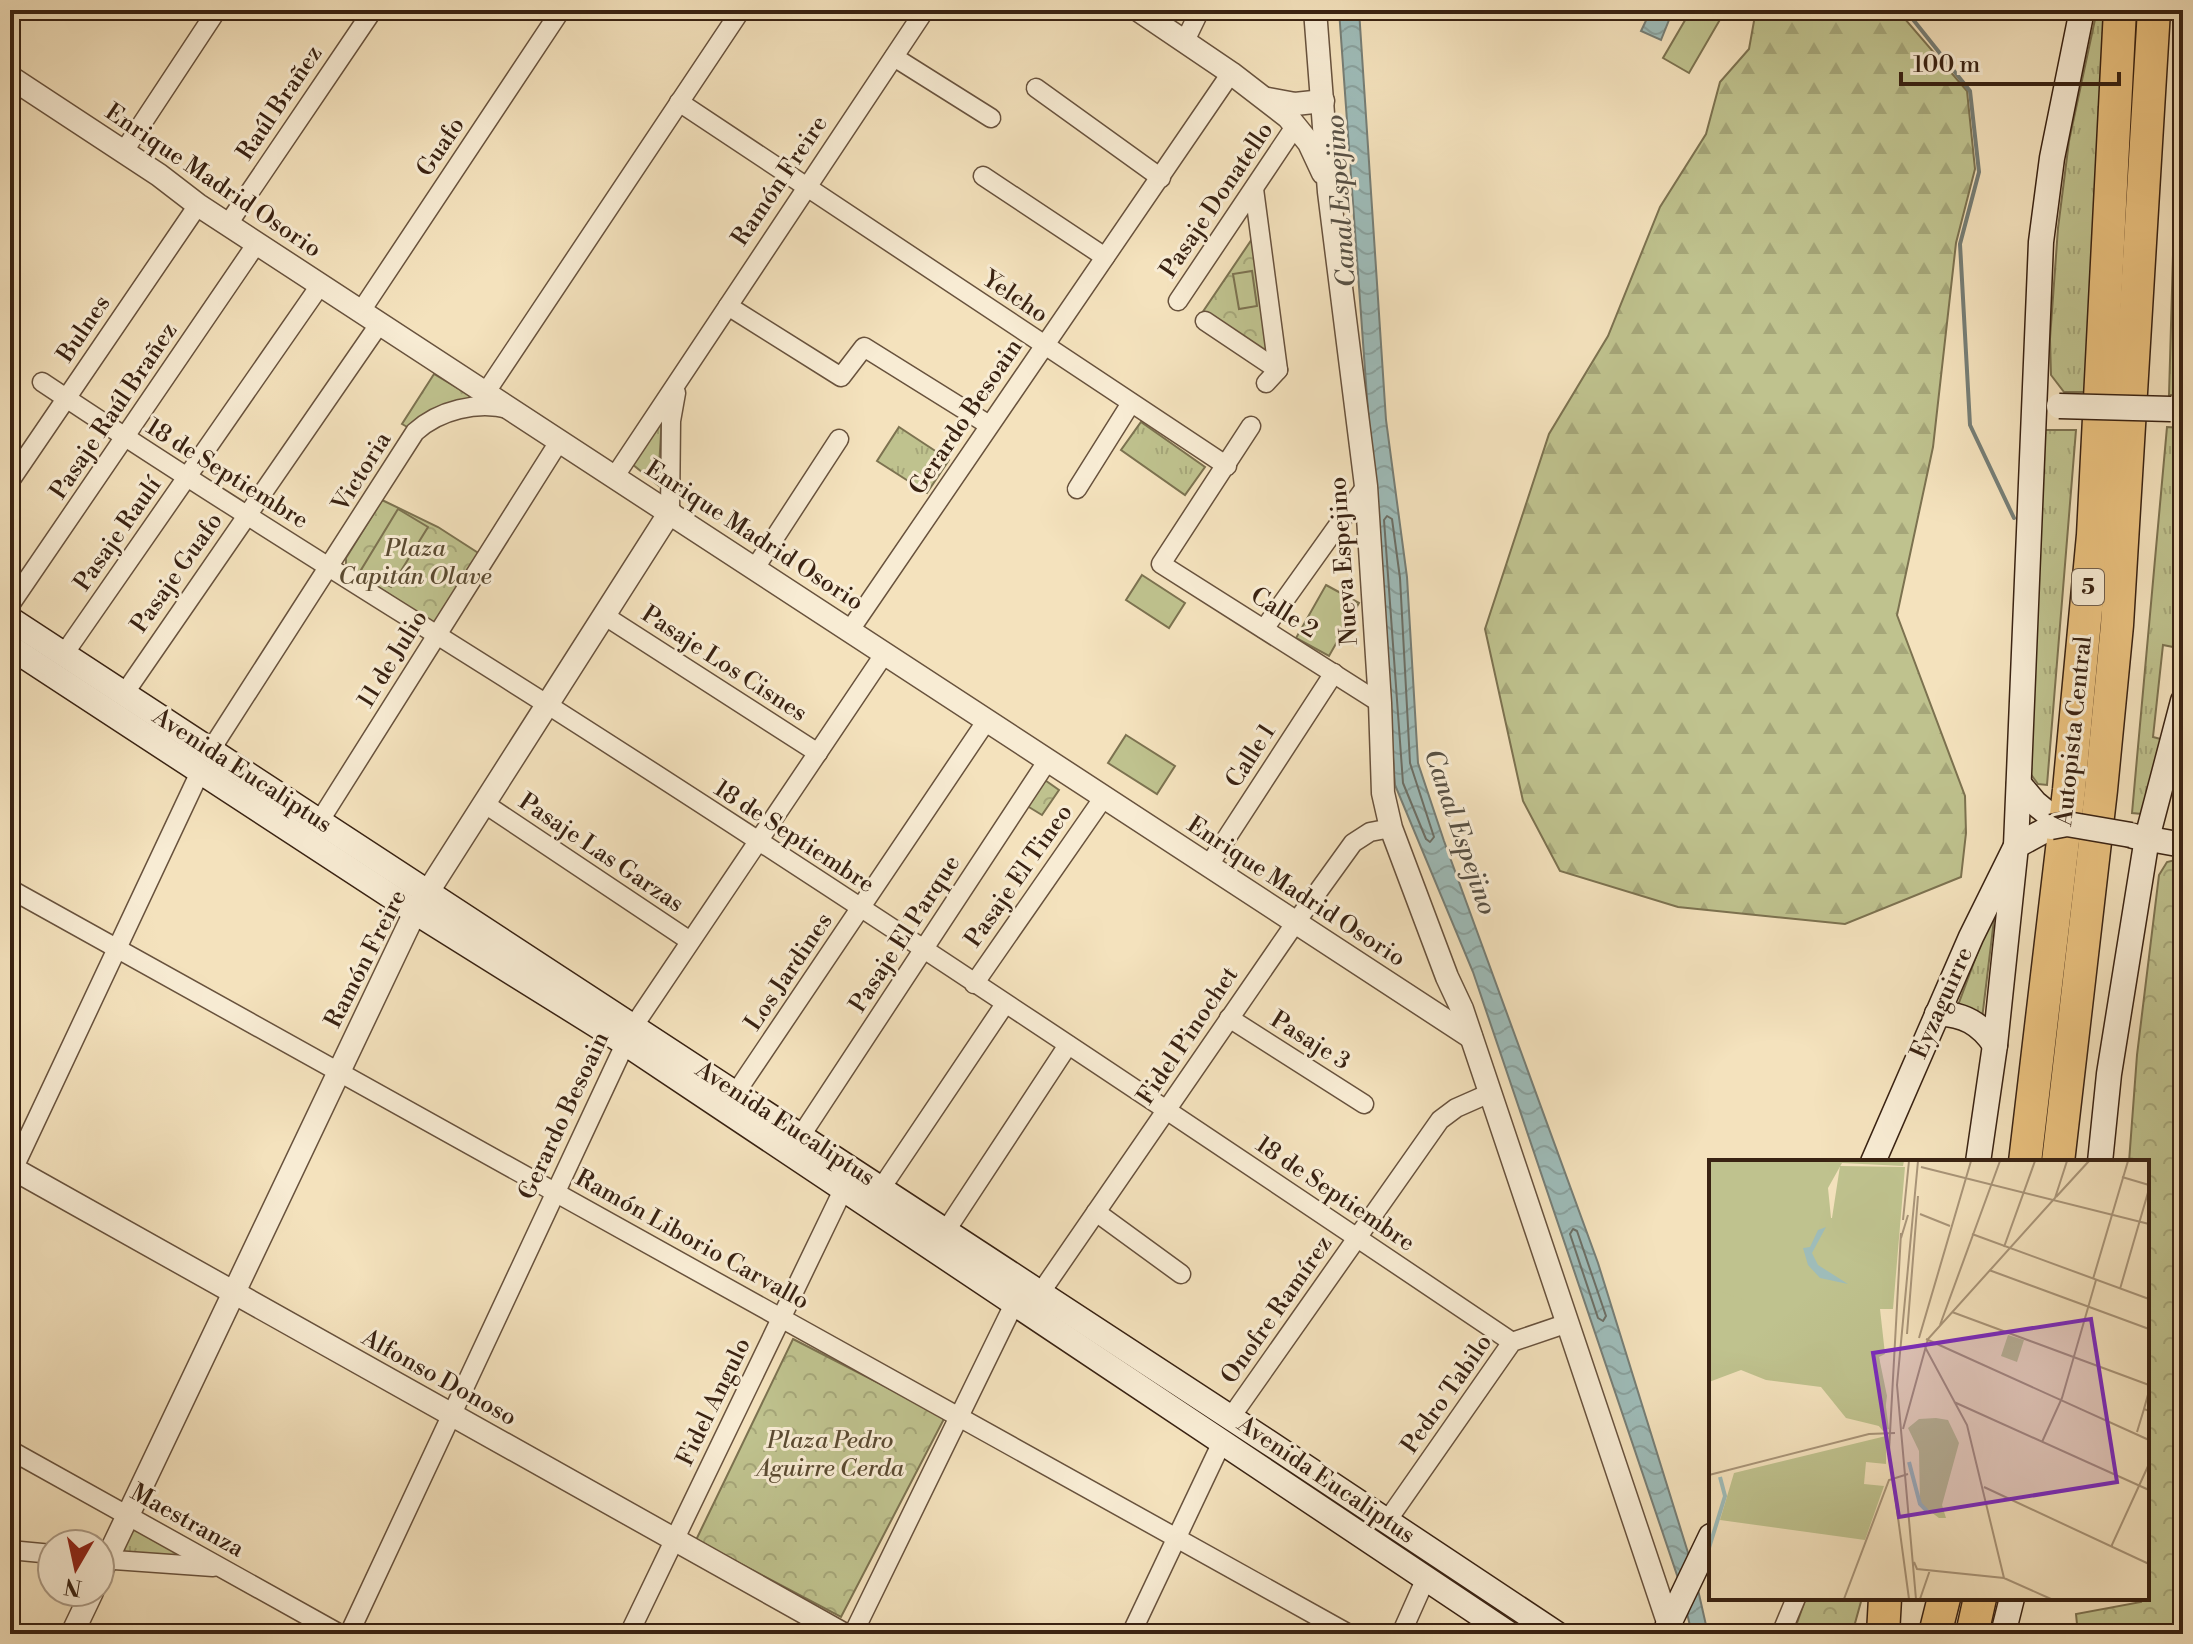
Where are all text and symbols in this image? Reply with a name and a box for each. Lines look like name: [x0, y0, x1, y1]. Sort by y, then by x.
scale bar: [1901, 36, 2119, 86]
street label: Raúl Brañez: [231, 40, 329, 166]
text: 100 m: [1913, 50, 1980, 80]
street label: Enrique Madrid Osorio: [99, 97, 327, 265]
street label: Ramón Freire: [725, 110, 835, 252]
street label: Guafo: [410, 112, 472, 182]
water label: Canal Espejino: [1319, 114, 1363, 288]
street label: Pasaje Donatello: [1154, 116, 1280, 284]
street label: Yelcho: [975, 263, 1054, 330]
street label: Bulnes: [50, 290, 117, 369]
street label: Pasaje Raúl Brañez: [44, 317, 184, 505]
street label: Gerardo Besoain: [903, 333, 1029, 501]
street label: 18 de Septiembre: [140, 412, 314, 536]
street label: Victoria: [325, 426, 399, 518]
street label: Enrique Madrid Osorio: [639, 454, 869, 618]
street label: Pasaje Raulí: [68, 470, 169, 597]
street label: Nueva Espejino: [1323, 476, 1365, 646]
street label: Pasaje Guafo: [125, 507, 229, 639]
park label: Plaza Capitán Olave: [338, 534, 492, 592]
road number: 5: [2072, 569, 2104, 605]
street label: Calle 2: [1245, 581, 1323, 645]
street label: Pasaje Los Cisnes: [636, 599, 812, 729]
street label: 11 de Julio: [351, 605, 435, 713]
street label: Autopista Central: [2049, 634, 2099, 829]
street label: Avenida Eucaliptus: [146, 701, 337, 840]
street label: Calle 1: [1219, 718, 1283, 794]
water label: Canal Espejino: [1417, 745, 1503, 919]
street label: 18 de Septiembre: [708, 774, 880, 900]
street label: Pasaje Las Garzas: [513, 787, 689, 919]
street label: Pasaje El Tineo: [959, 799, 1079, 953]
street label: Enrique Madrid Osorio: [1181, 810, 1411, 974]
street label: Pasaje El Parque: [843, 850, 967, 1018]
street label: Ramón Freire: [318, 885, 414, 1033]
street label: Los Jardines: [739, 907, 839, 1037]
street label: Eyzaguirre: [1904, 943, 1980, 1063]
street label: Fidel Pinochet: [1131, 961, 1246, 1111]
street label: Pasaje 3: [1265, 1005, 1355, 1077]
street label: Gerardo Besoain: [512, 1027, 616, 1205]
street label: Avenida Eucaliptus: [689, 1054, 880, 1193]
street label: 18 de Septiembre: [1250, 1130, 1420, 1258]
inset map: [1709, 1160, 2149, 1600]
street label: Ramón Liborio Carvallo: [570, 1163, 814, 1317]
street label: Onofre Ramírez: [1215, 1230, 1339, 1390]
street label: Alfonso Donoso: [355, 1323, 522, 1433]
street label: Pedro Tabilo: [1395, 1328, 1499, 1460]
street label: Fidel Angulo: [670, 1333, 758, 1471]
street label: Avenida Eucaliptus: [1231, 1409, 1421, 1551]
park label: Plaza Pedro Aguirre Cerda: [753, 1426, 905, 1484]
street label: Maestranza: [125, 1478, 250, 1565]
north arrow: [36, 1528, 116, 1608]
text: N: [62, 1571, 84, 1601]

